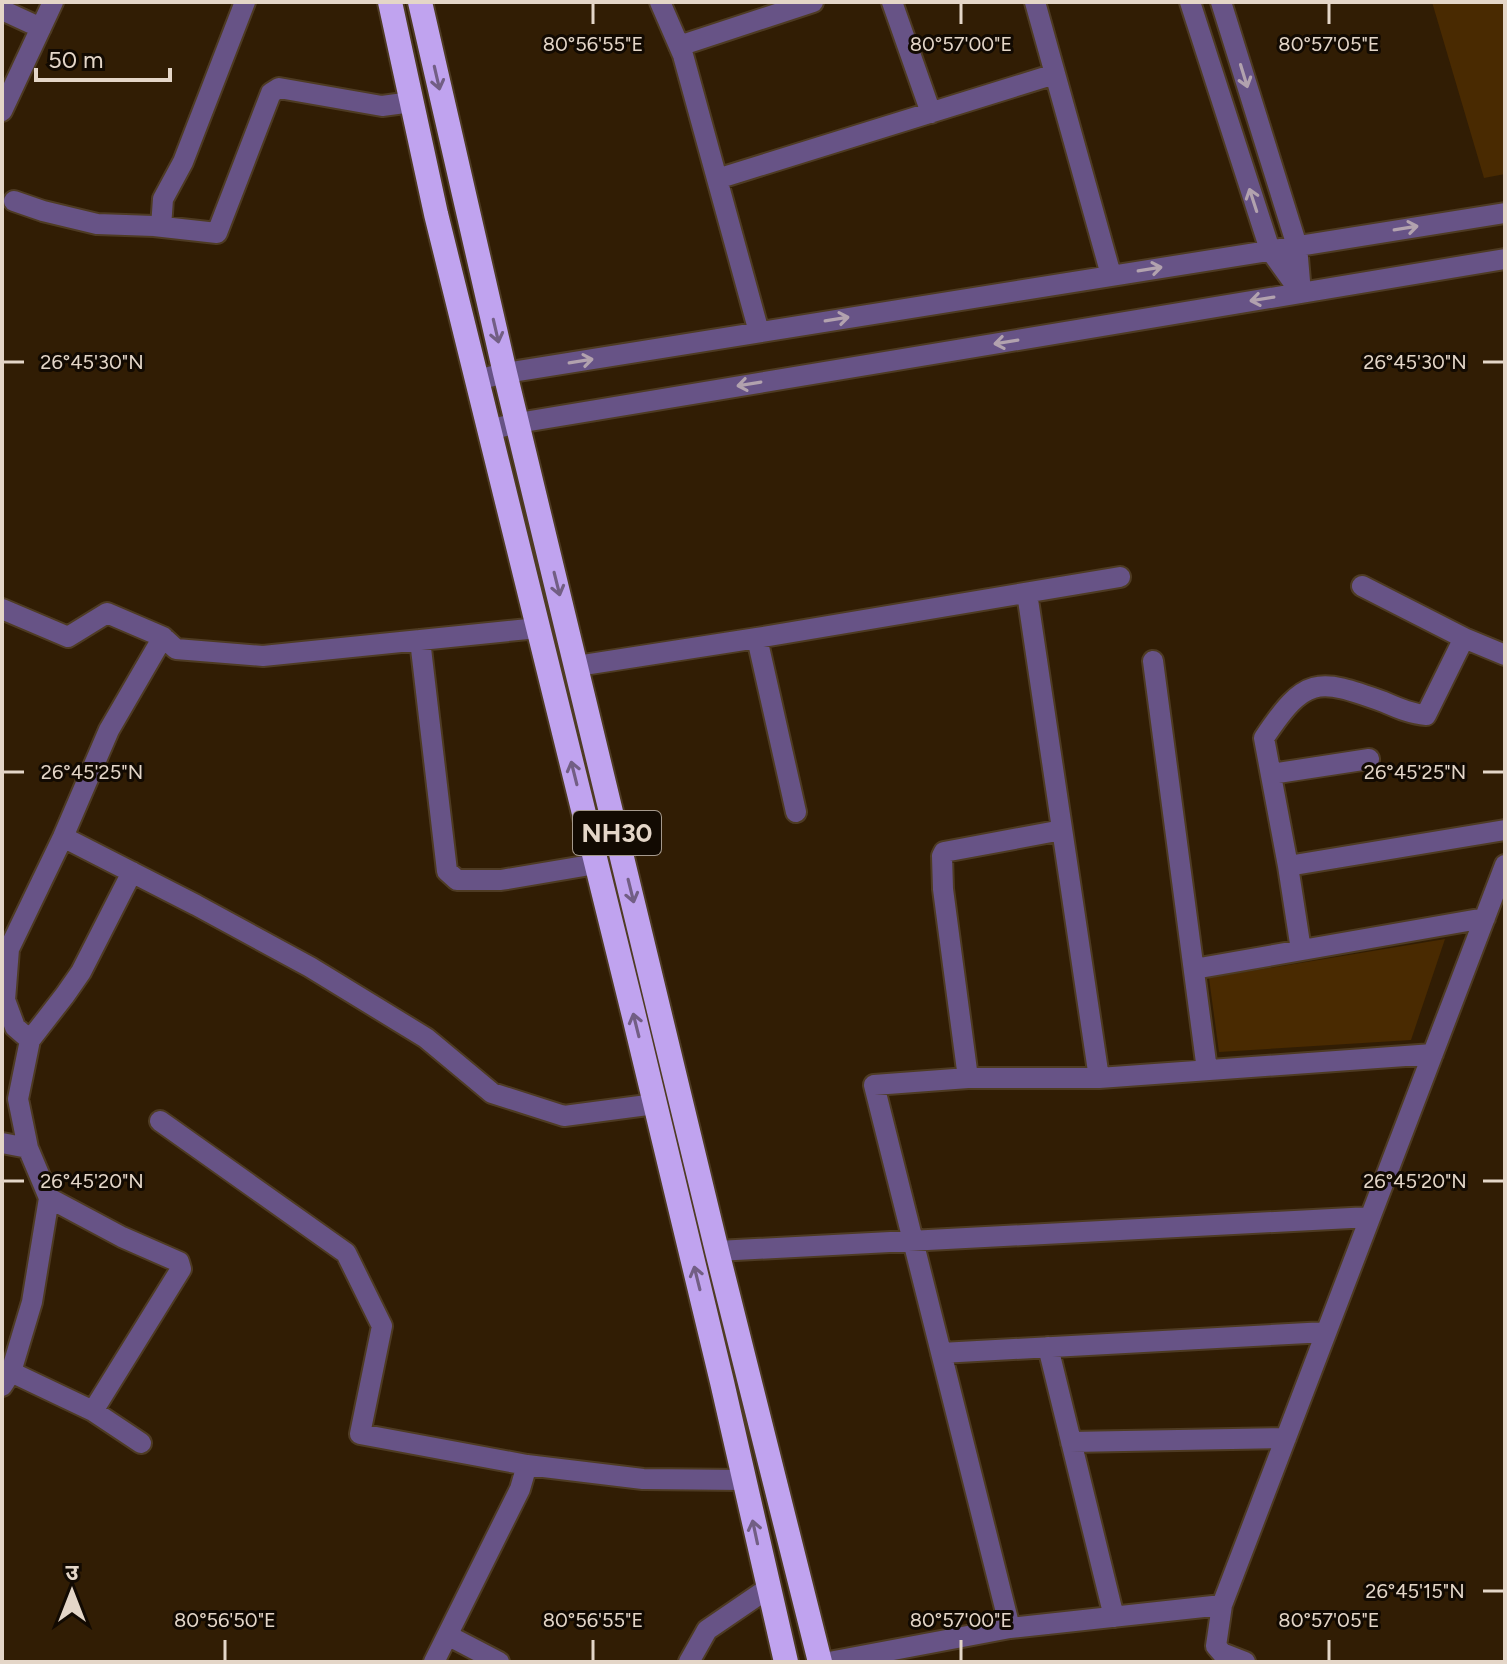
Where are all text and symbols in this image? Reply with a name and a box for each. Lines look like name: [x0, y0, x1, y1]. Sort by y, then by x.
scale bar: [36, 32, 170, 82]
text: 80°56'55"E: [543, 32, 643, 56]
text: 80°57'00"E: [910, 32, 1012, 56]
text: 80°57'05"E: [1278, 32, 1380, 56]
text: 50 m: [48, 45, 104, 74]
one-way arrow: [1238, 64, 1253, 89]
one-way arrow: [430, 65, 445, 91]
one-way arrow: [1245, 187, 1260, 212]
one-way arrow: [1393, 220, 1418, 235]
one-way arrow: [1136, 261, 1162, 276]
one-way arrow: [1250, 292, 1276, 307]
one-way arrow: [824, 311, 850, 326]
one-way arrow: [489, 318, 504, 344]
one-way arrow: [994, 335, 1019, 350]
text: 26°45'30"N: [40, 350, 144, 374]
text: 26°45'30"N: [1363, 350, 1467, 374]
one-way arrow: [568, 353, 593, 368]
one-way arrow: [737, 378, 763, 393]
one-way arrow: [550, 571, 565, 596]
text: 26°45'25"N: [41, 760, 143, 784]
one-way arrow: [566, 760, 581, 786]
text: 26°45'25"N: [1364, 760, 1466, 784]
road number: NH30: [573, 811, 661, 855]
one-way arrow: [625, 878, 640, 904]
one-way arrow: [628, 1013, 643, 1039]
text: 26°45'20"N: [40, 1169, 144, 1193]
text: 26°45'20"N: [1363, 1169, 1467, 1193]
one-way arrow: [689, 1266, 704, 1292]
one-way arrow: [747, 1519, 762, 1545]
north arrow: [32, 1552, 112, 1632]
text: उ: [66, 1559, 80, 1586]
text: 26°45'15"N: [1365, 1579, 1465, 1603]
text: 80°56'50"E: [174, 1608, 276, 1632]
text: 80°56'55"E: [543, 1608, 643, 1632]
text: 80°57'00"E: [910, 1608, 1012, 1632]
text: 80°57'05"E: [1278, 1608, 1380, 1632]

